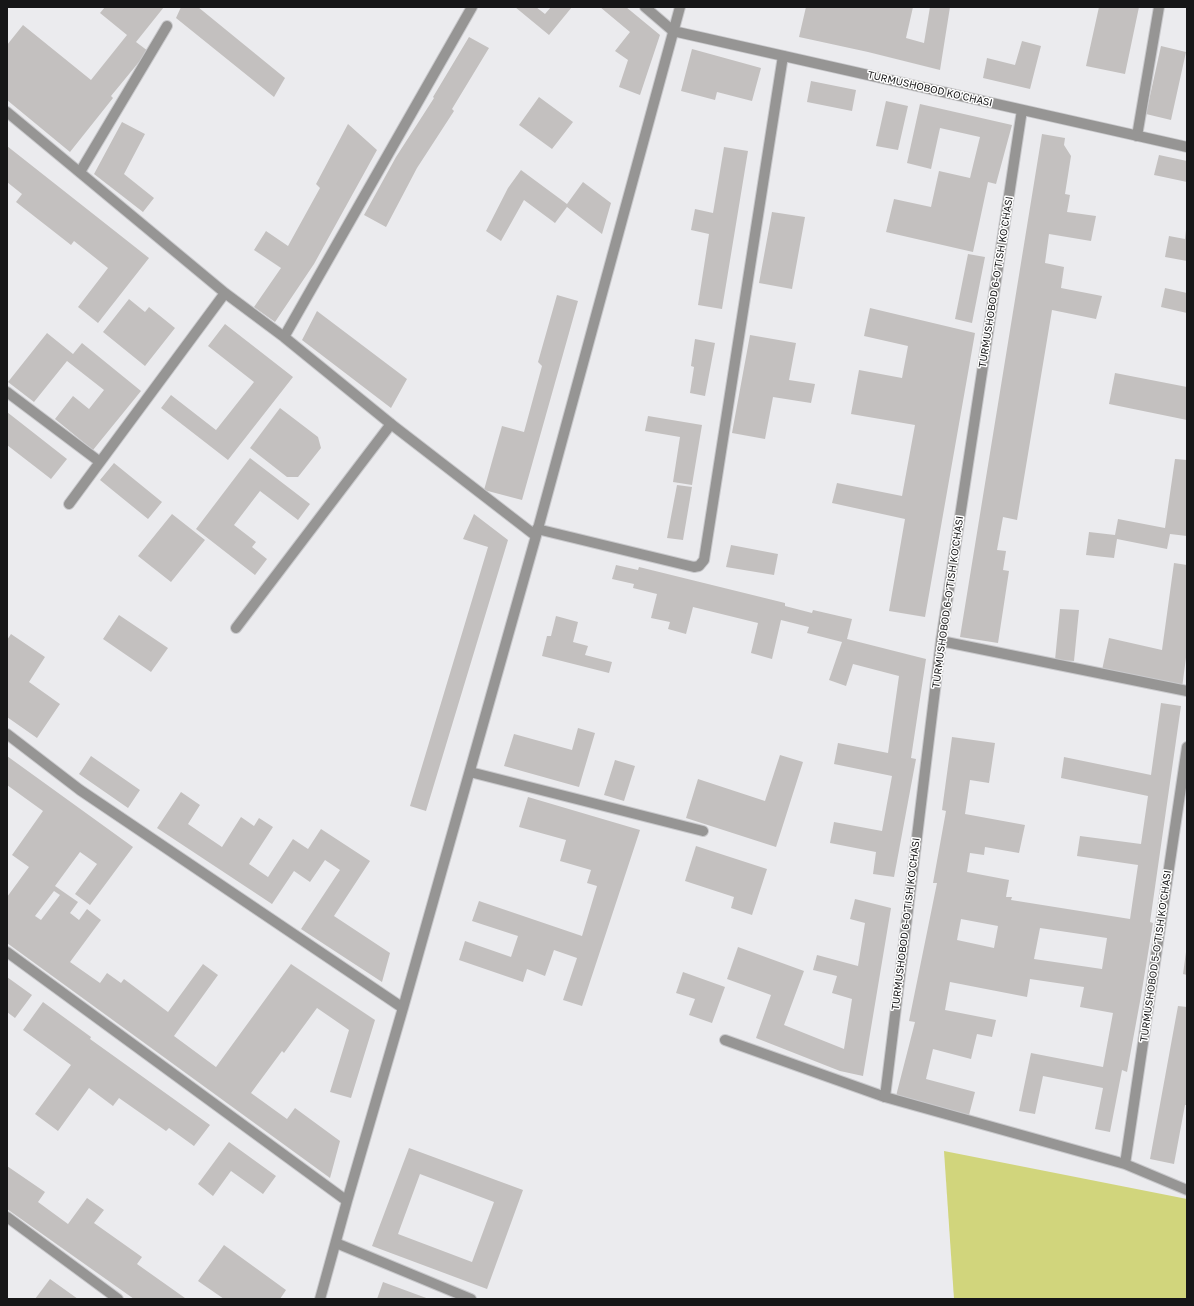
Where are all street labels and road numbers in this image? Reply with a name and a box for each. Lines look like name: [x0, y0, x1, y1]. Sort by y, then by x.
street label: TURMUSHOBOD KO'CHASI: [866, 69, 994, 109]
street label: TURMUSHOBOD 6-O'TISH KO'CHASI: [976, 195, 1016, 369]
street label: TURMUSHOBOD 6-O'TISH KO'CHASI: [930, 515, 966, 689]
street label: TURMUSHOBOD 6-O'TISH KO'CHASI: [889, 837, 923, 1011]
street label: TURMUSHOBOD 5-O'TISH KO'CHASI: [1138, 869, 1174, 1043]

